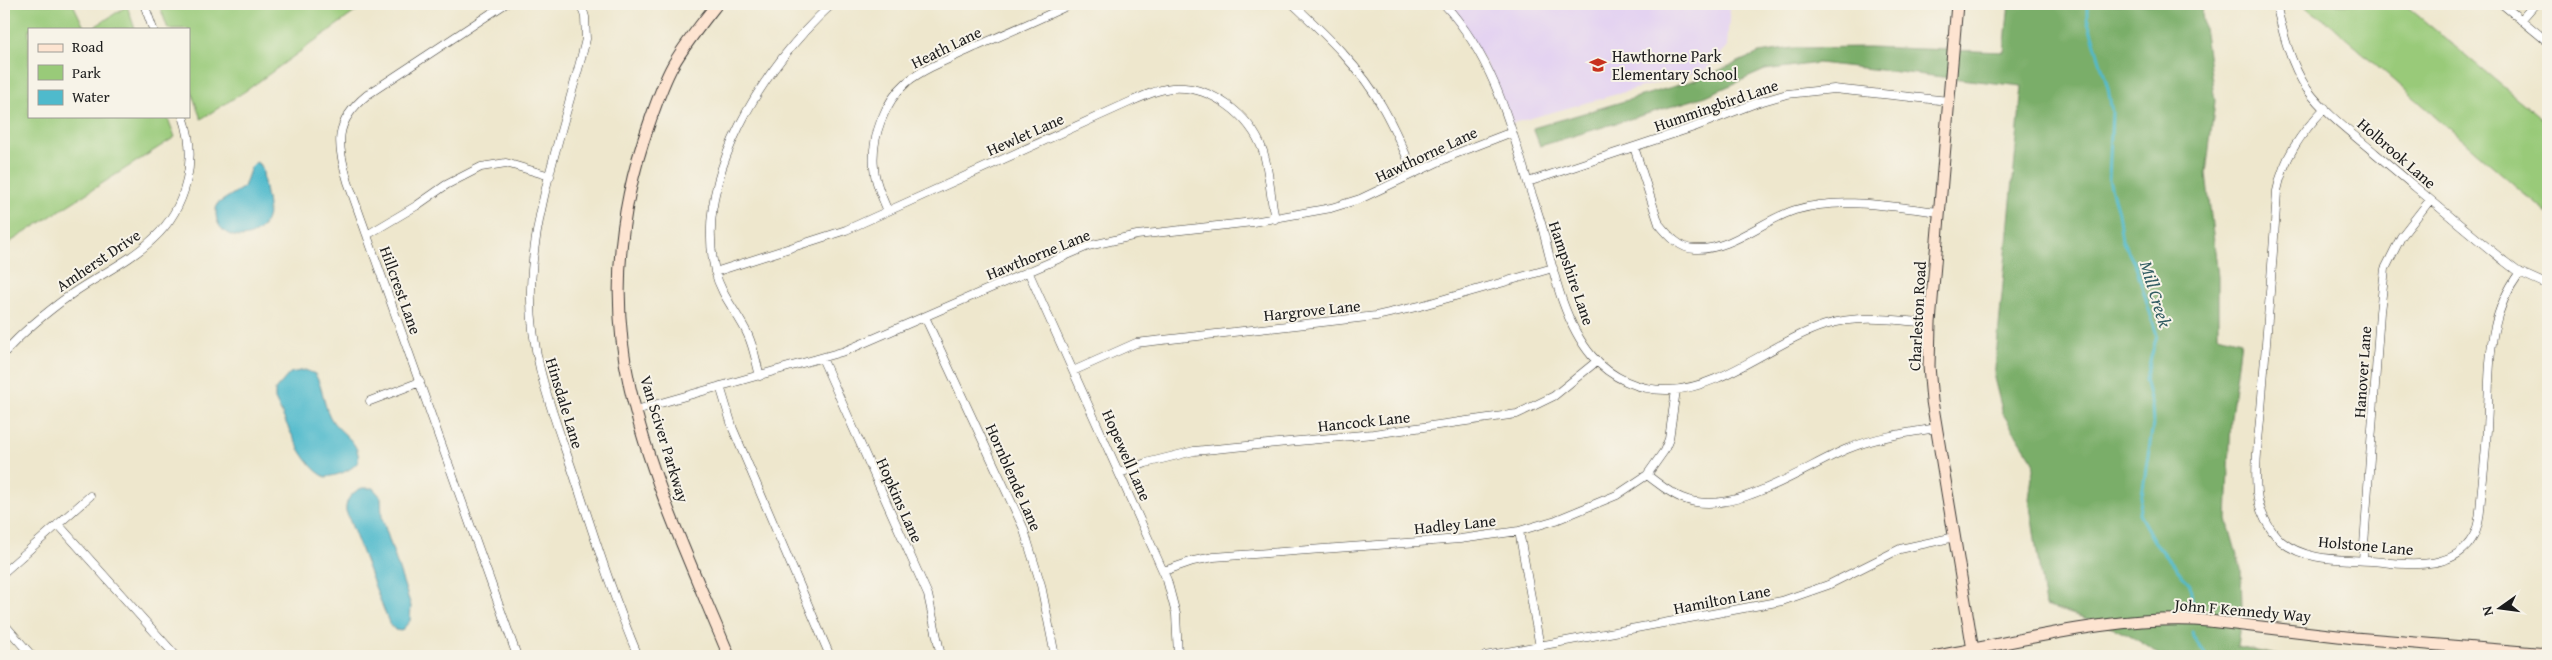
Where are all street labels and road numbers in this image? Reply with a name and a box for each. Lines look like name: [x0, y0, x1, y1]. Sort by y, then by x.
street label: Heath Lane: [907, 20, 985, 74]
street label: Hummingbird Lane: [1651, 72, 1781, 138]
street label: Hewlet Lane: [982, 106, 1068, 162]
street label: Holbrook Lane: [2352, 112, 2442, 194]
street label: Hawthorne Lane: [1371, 120, 1481, 188]
street label: Hampshire Lane: [1543, 218, 1601, 328]
street label: Hawthorne Lane: [982, 222, 1094, 286]
street label: Amherst Drive: [51, 223, 145, 297]
street label: Hillcrest Lane: [374, 242, 428, 338]
street label: Charleston Road: [1902, 260, 1932, 372]
street label: Hargrove Lane: [1262, 293, 1362, 327]
street label: Hanover Lane: [2347, 325, 2377, 419]
street label: Hinsdale Lane: [540, 355, 590, 451]
street label: Van Sciver Parkway: [634, 372, 696, 506]
street label: Hancock Lane: [1317, 404, 1411, 438]
street label: Hopewell Lane: [1096, 405, 1158, 505]
street label: Hornblende Lane: [980, 420, 1048, 534]
street label: Hopkins Lane: [871, 454, 929, 546]
street label: Hadley Lane: [1413, 508, 1497, 540]
street label: Holstone Lane: [2317, 529, 2415, 561]
street label: Hamilton Lane: [1671, 578, 1773, 620]
street label: John F Kennedy Way: [2172, 592, 2312, 628]

